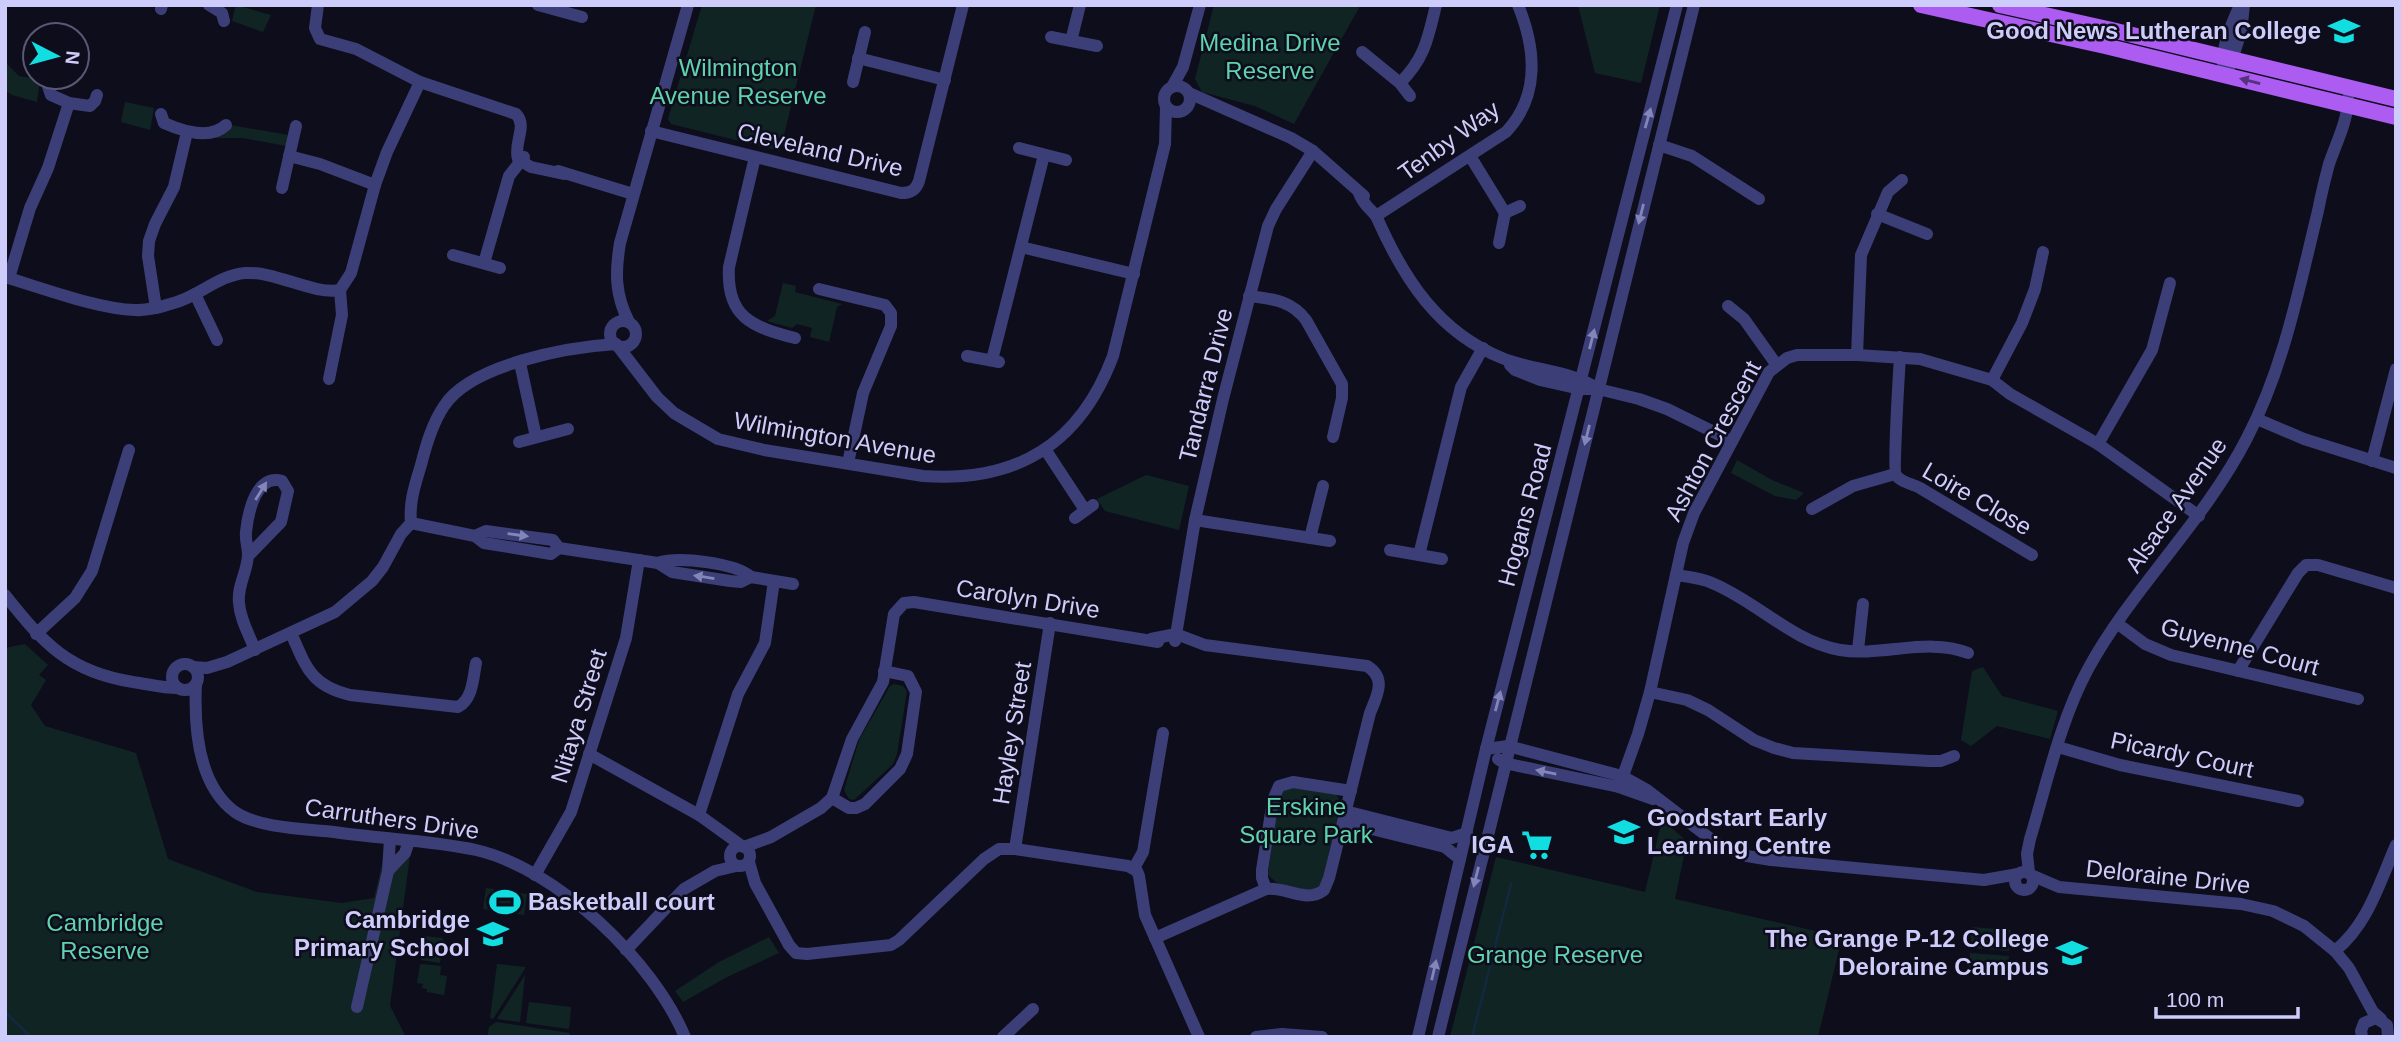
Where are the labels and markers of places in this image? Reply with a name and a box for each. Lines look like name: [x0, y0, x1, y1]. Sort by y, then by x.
school or university icon: Good News Lutheran College: [2327, 14, 2361, 48]
place label: Good News Lutheran College: [1986, 17, 2321, 44]
place label: Goodstart Early Learning Centre: [1647, 804, 1831, 859]
school or university icon: Goodstart Early Learning Centre: [1607, 815, 1641, 849]
supermarket icon: IGA: [1520, 828, 1554, 862]
place label: IGA: [1471, 831, 1514, 858]
sports icon: Basketball court: [488, 885, 522, 919]
place label: Basketball court: [528, 888, 715, 915]
place label: Cambridge Primary School: [294, 906, 470, 961]
school or university icon: Cambridge Primary School: [476, 917, 510, 951]
place label: The Grange P-12 College Deloraine Campus: [1765, 925, 2049, 980]
school or university icon: The Grange P-12 College Deloraine Campus: [2055, 936, 2089, 970]

